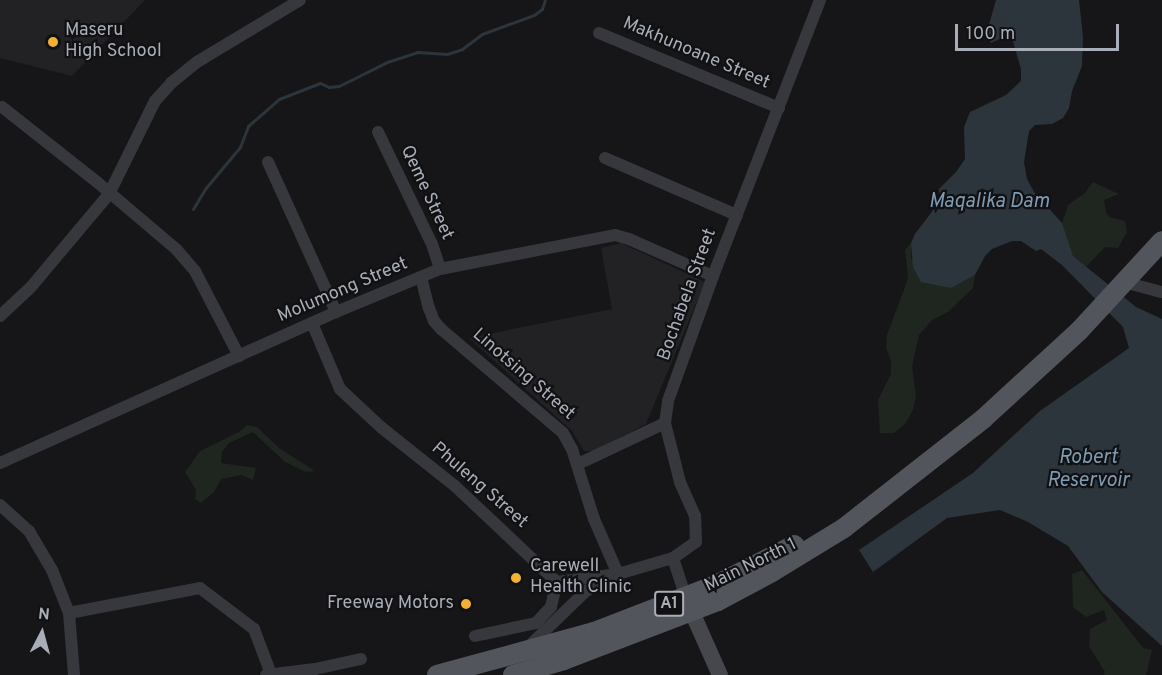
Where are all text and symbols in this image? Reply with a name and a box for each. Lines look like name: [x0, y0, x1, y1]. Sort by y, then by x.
scale bar: [958, 12, 1122, 50]
street label: Makhunoane Street: [619, 13, 773, 95]
place label: Maseru High School: [65, 21, 162, 63]
text: 100 m: [966, 23, 1015, 46]
marker: Maseru High School: [46, 35, 60, 49]
street label: Qeme Street: [395, 142, 457, 244]
water label: Maqalika Dam: [929, 190, 1049, 214]
street label: Bochabela Street: [654, 226, 722, 364]
street label: Molumong Street: [275, 254, 411, 328]
street label: Linotsing Street: [467, 325, 579, 425]
street label: Phuleng Street: [426, 438, 532, 534]
water label: Robert Reservoir: [1047, 446, 1129, 493]
street label: Main North 1: [701, 534, 801, 598]
place label: Carewell Health Clinic: [530, 557, 632, 600]
marker: Carewell Health Clinic: [507, 569, 525, 587]
road number: A1: [654, 591, 684, 617]
place label: Freeway Motors: [327, 593, 454, 615]
marker: Freeway Motors: [459, 597, 473, 611]
north arrow: [12, 603, 72, 663]
text: N: [37, 605, 51, 626]

